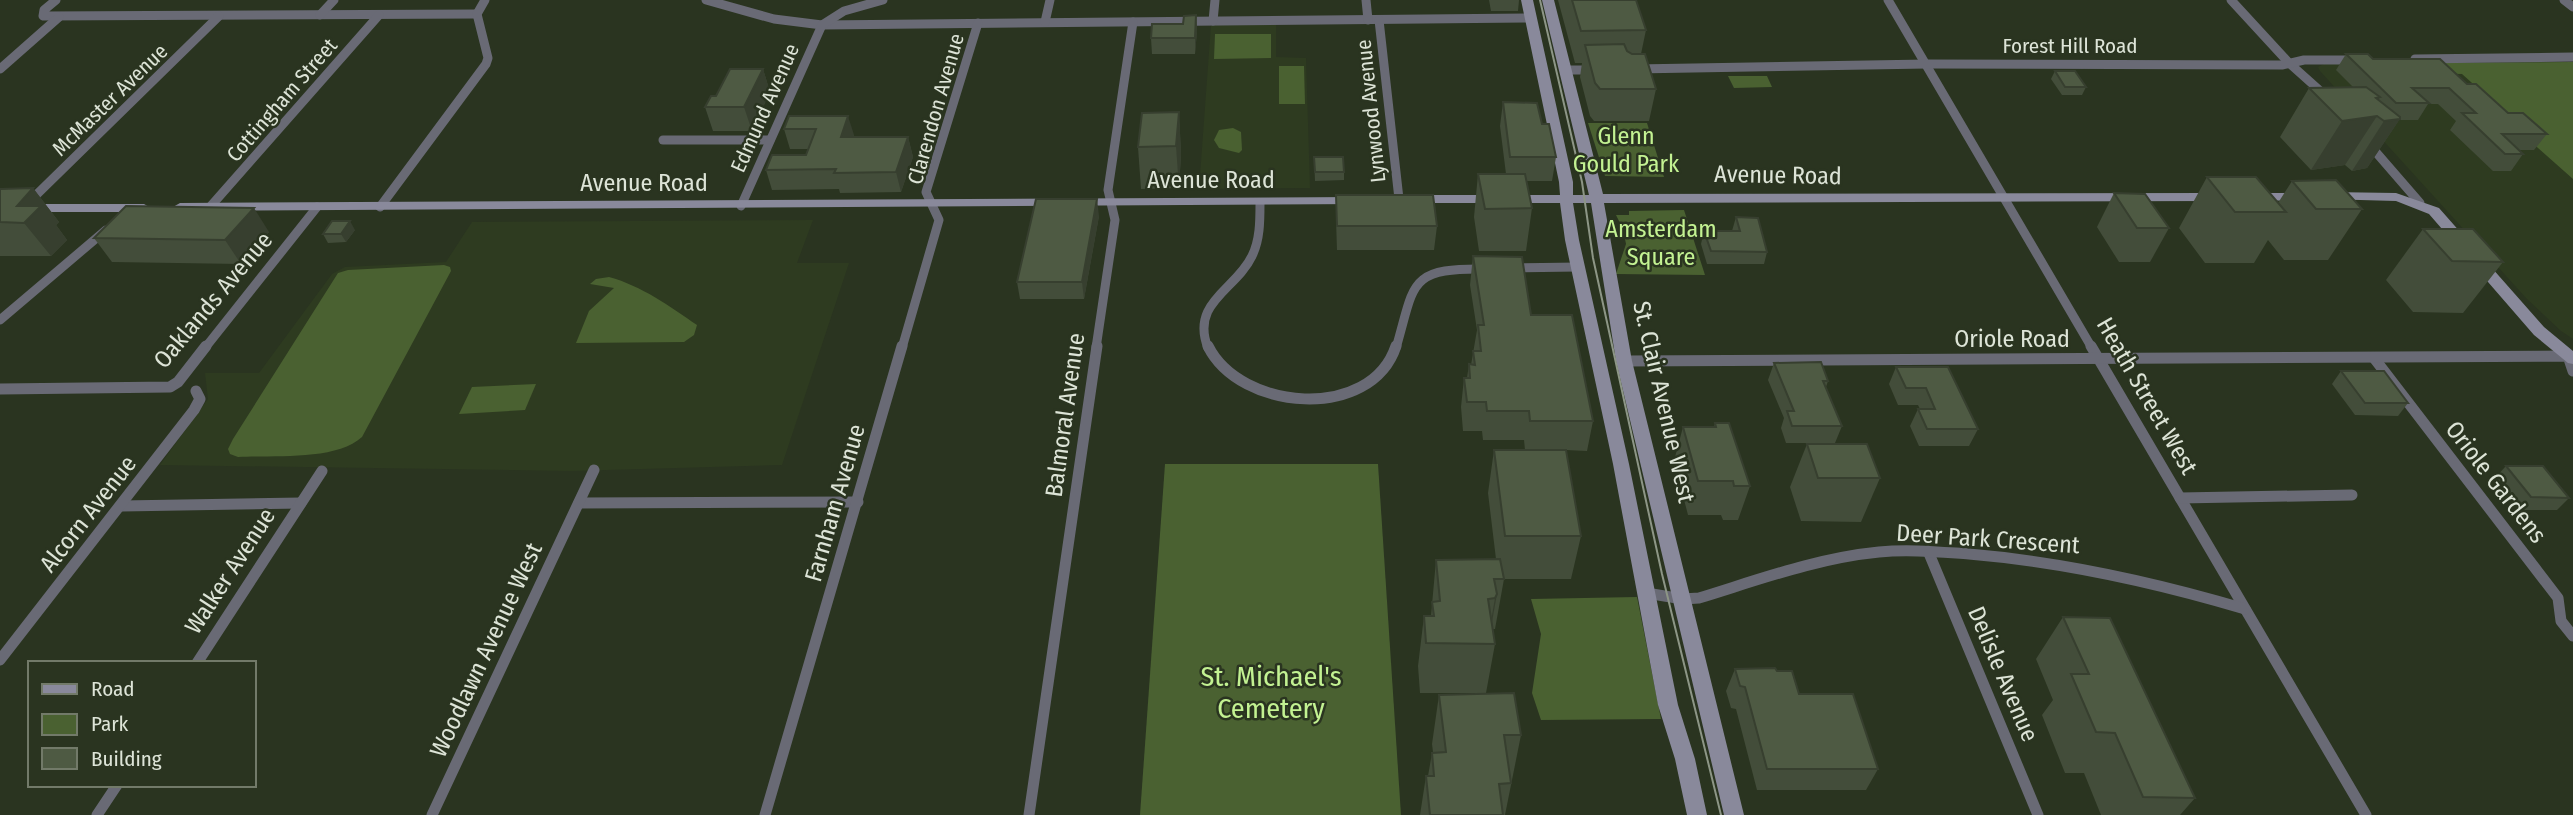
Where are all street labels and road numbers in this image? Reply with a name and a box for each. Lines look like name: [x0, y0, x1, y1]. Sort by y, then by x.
street label: Clarendon Avenue: [902, 31, 970, 187]
street label: Cottingham Street: [221, 33, 343, 167]
street label: Forest Hill Road: [2003, 33, 2137, 59]
street label: McMaster Avenue: [47, 38, 173, 162]
street label: Lynwood Avenue: [1351, 38, 1391, 184]
street label: Edmund Avenue: [725, 40, 805, 176]
street label: Avenue Road: [1714, 160, 1842, 190]
street label: Avenue Road: [1147, 166, 1275, 194]
street label: Avenue Road: [580, 169, 708, 197]
street label: Oaklands Avenue: [148, 226, 278, 374]
street label: St. Clair Avenue West: [1627, 298, 1701, 506]
street label: Heath Street West: [2091, 313, 2203, 480]
street label: Oriole Road: [1954, 325, 2070, 353]
street label: Balmoral Avenue: [1040, 331, 1090, 499]
street label: Oriole Gardens: [2440, 416, 2552, 548]
street label: Farnham Avenue: [799, 421, 871, 585]
street label: Alcorn Avenue: [34, 450, 142, 578]
street label: Walker Avenue: [179, 503, 281, 639]
street label: Deer Park Crescent: [1895, 519, 2081, 559]
street label: Woodlawn Avenue West: [424, 538, 548, 762]
street label: Delisle Avenue: [1962, 602, 2044, 746]

